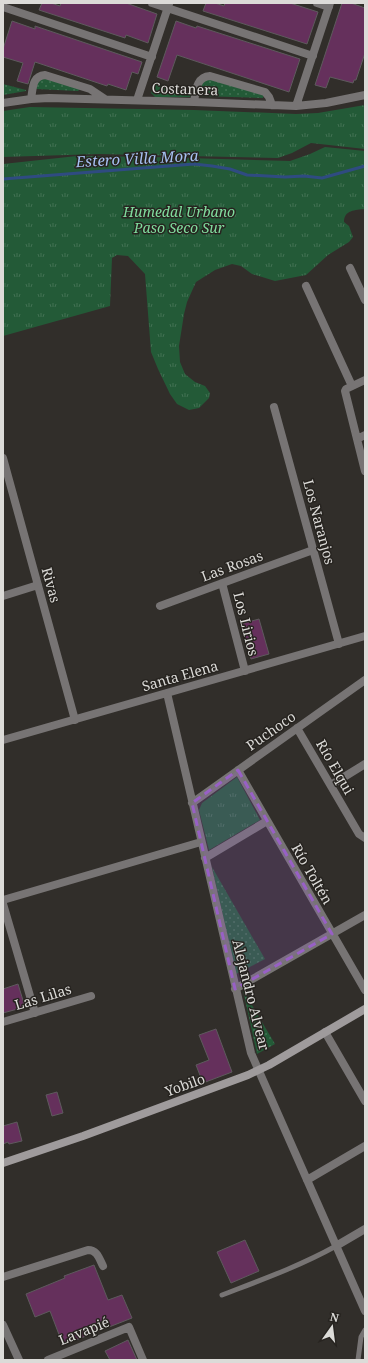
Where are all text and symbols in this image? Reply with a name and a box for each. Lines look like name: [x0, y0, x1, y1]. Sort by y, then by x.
street label: Costanera: [151, 78, 219, 99]
water label: Estero Villa Mora: [74, 145, 199, 171]
park label: Humedal Urbano Paso Seco Sur: [122, 202, 235, 237]
street label: Los Naranjos: [299, 477, 340, 566]
street label: Las Rosas: [198, 546, 265, 585]
street label: Rivas: [38, 565, 65, 605]
street label: Los Lirios: [229, 590, 264, 658]
street label: Santa Elena: [140, 656, 220, 695]
street label: Puchoco: [242, 707, 299, 754]
street label: Río Elqui: [312, 736, 359, 798]
street label: Río Toltén: [287, 840, 337, 908]
street label: Alejandro Alvear: [228, 937, 275, 1053]
street label: Las Lilas: [12, 979, 74, 1014]
street label: Yobilo: [161, 1069, 208, 1101]
north arrow: [312, 1307, 352, 1347]
text: N: [329, 1308, 341, 1325]
street label: Lavapié: [56, 1312, 112, 1349]

